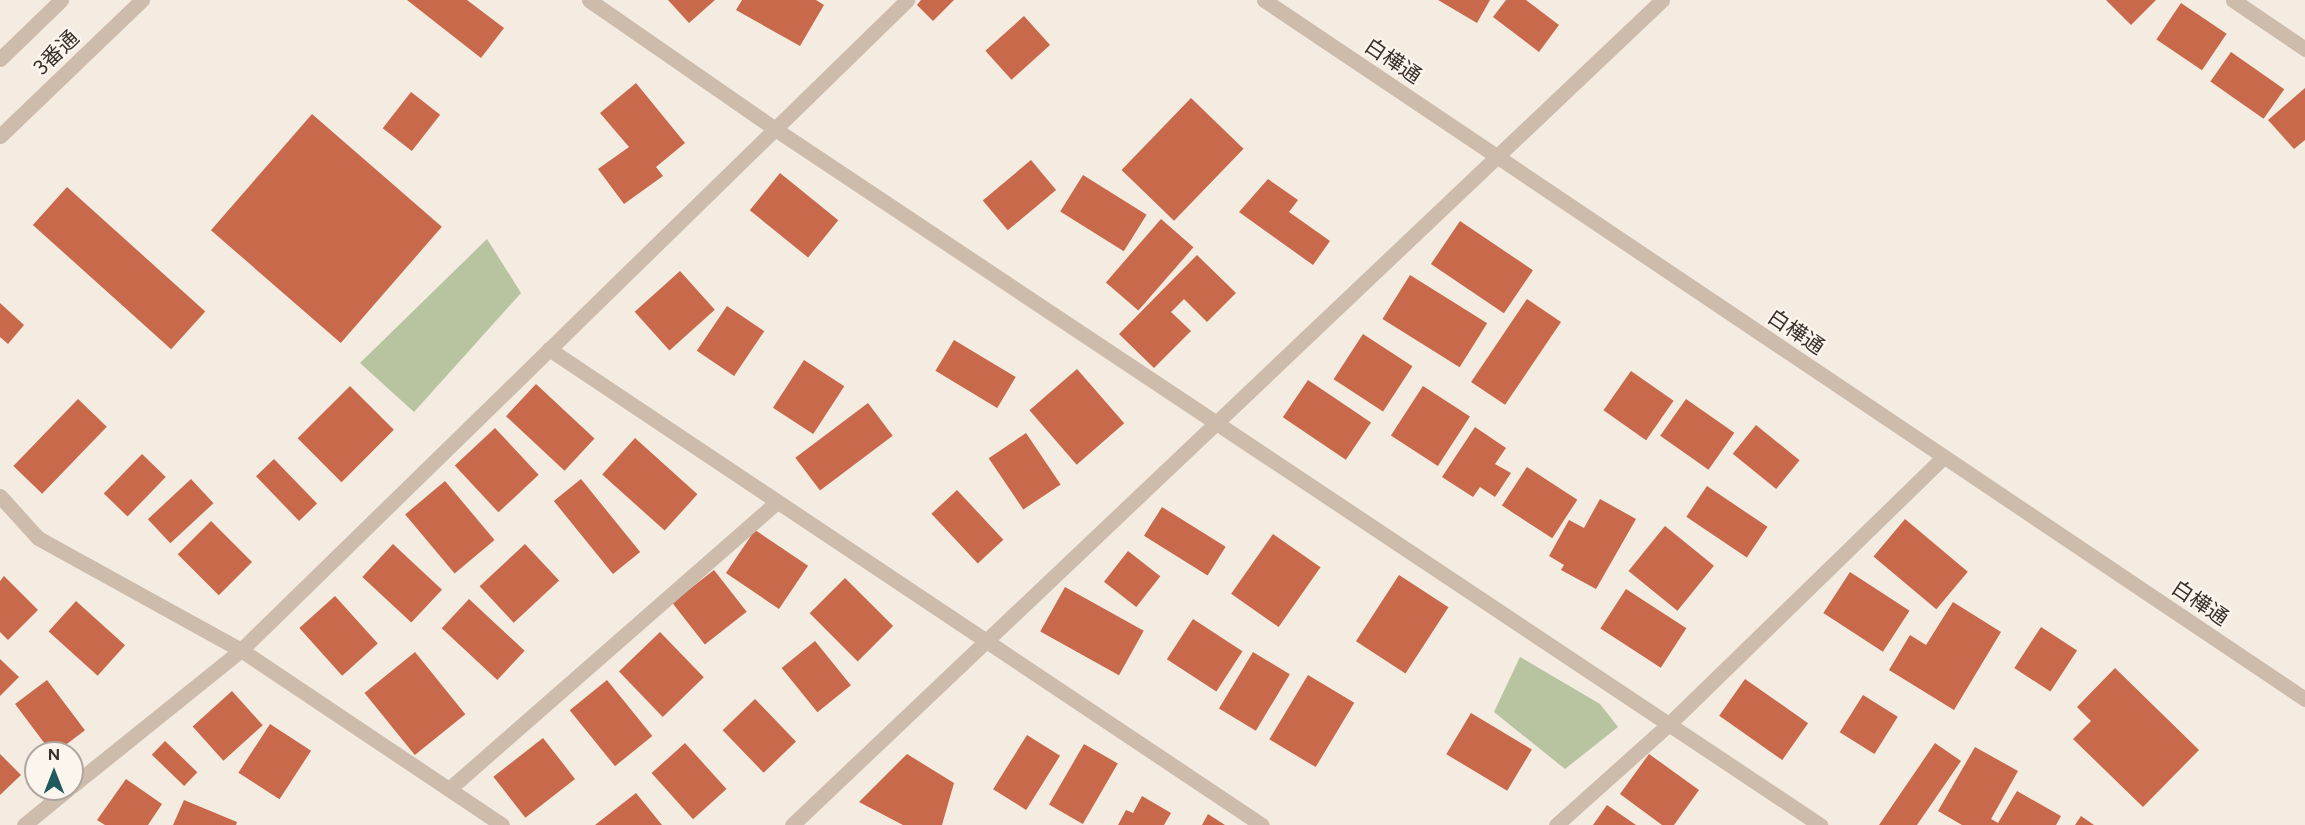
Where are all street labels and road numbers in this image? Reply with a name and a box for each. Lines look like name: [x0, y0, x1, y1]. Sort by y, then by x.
street label: 3番通: [28, 25, 84, 81]
street label: 白樺通: [1360, 33, 1426, 89]
street label: 白樺通: [1763, 304, 1829, 360]
street label: 白樺通: [2167, 575, 2233, 631]

